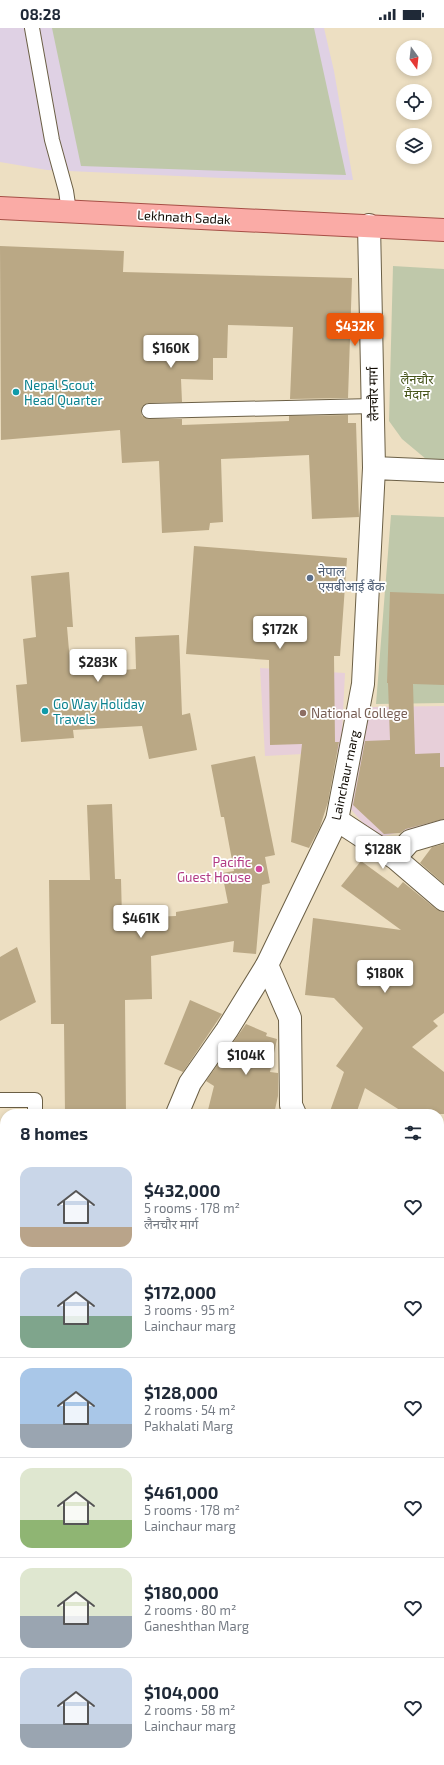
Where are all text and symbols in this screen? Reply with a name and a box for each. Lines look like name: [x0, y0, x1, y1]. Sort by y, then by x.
text: 08:28: [20, 5, 61, 23]
north arrow: [396, 40, 432, 76]
map controls: [396, 40, 432, 164]
button: locate: [396, 84, 432, 120]
button: layers: [396, 128, 432, 164]
street label: Lekhnath Sadak: [137, 207, 231, 227]
pin: $432K: [327, 313, 383, 347]
text: $432K: [336, 318, 375, 334]
pin: $160K: [143, 335, 199, 369]
text: $160K: [152, 340, 190, 356]
street label: लैनचौर मार्ग: [365, 366, 381, 421]
park label: लैनचौर मैदान: [401, 371, 434, 402]
place label: Nepal Scout Head Quarter: [24, 377, 103, 408]
marker: Nepal Scout Head Quarter: [11, 387, 21, 397]
place label: नेपाल एसबीआई बैंक: [318, 563, 386, 594]
marker: नेपाल एसबीआई बैंक: [305, 573, 315, 583]
pin: $172K: [252, 616, 308, 650]
text: $172K: [262, 621, 298, 637]
pin: $283K: [70, 649, 126, 683]
text: $283K: [79, 654, 117, 670]
place label: Go Way Holiday Travels: [53, 696, 145, 727]
place label: National College: [311, 705, 408, 721]
marker: Go Way Holiday Travels: [40, 706, 50, 716]
marker: National College: [298, 708, 308, 718]
street label: Lainchaur marg: [328, 728, 362, 822]
pin: $128K: [355, 836, 411, 870]
text: $128K: [364, 841, 402, 857]
place label: Pacific Guest House: [177, 854, 251, 885]
marker: Pacific Guest House: [254, 864, 264, 874]
pin: $461K: [113, 905, 169, 939]
text: $461K: [122, 910, 160, 926]
pin: $180K: [357, 960, 413, 994]
text: $180K: [366, 965, 404, 981]
pin: $104K: [218, 1042, 274, 1076]
text: $104K: [227, 1047, 265, 1063]
icon: filters: [402, 1122, 424, 1144]
text: 8 homes: [20, 1123, 88, 1143]
text: $432,000: [144, 1180, 221, 1200]
icon: home: [52, 1183, 100, 1231]
icon: heart: [402, 1196, 424, 1218]
text: 5 rooms · 178 m²: [144, 1200, 240, 1216]
text: लैनचौर मार्ग: [144, 1216, 198, 1232]
text: $172,000: [144, 1282, 216, 1302]
icon: home: [52, 1284, 100, 1332]
icon: heart: [402, 1297, 424, 1319]
text: 3 rooms · 95 m²: [144, 1302, 235, 1318]
text: Lainchaur marg: [144, 1318, 236, 1334]
text: $128,000: [144, 1382, 218, 1402]
icon: home: [52, 1384, 100, 1432]
icon: heart: [402, 1397, 424, 1419]
text: 2 rooms · 54 m²: [144, 1402, 236, 1418]
text: Pakhalati Marg: [144, 1418, 233, 1434]
text: $461,000: [144, 1482, 218, 1502]
icon: home: [52, 1484, 100, 1532]
icon: heart: [402, 1497, 424, 1519]
text: 5 rooms · 178 m²: [144, 1502, 240, 1518]
text: Lainchaur marg: [144, 1518, 236, 1534]
text: $180,000: [144, 1582, 219, 1602]
icon: home: [52, 1584, 100, 1632]
icon: heart: [402, 1597, 424, 1619]
text: 2 rooms · 80 m²: [144, 1602, 236, 1618]
text: Ganeshthan Marg: [144, 1618, 249, 1634]
text: $104,000: [144, 1682, 219, 1702]
icon: home: [52, 1684, 100, 1732]
icon: heart: [402, 1697, 424, 1719]
text: 2 rooms · 58 m²: [144, 1702, 235, 1718]
text: Lainchaur marg: [144, 1718, 236, 1734]

